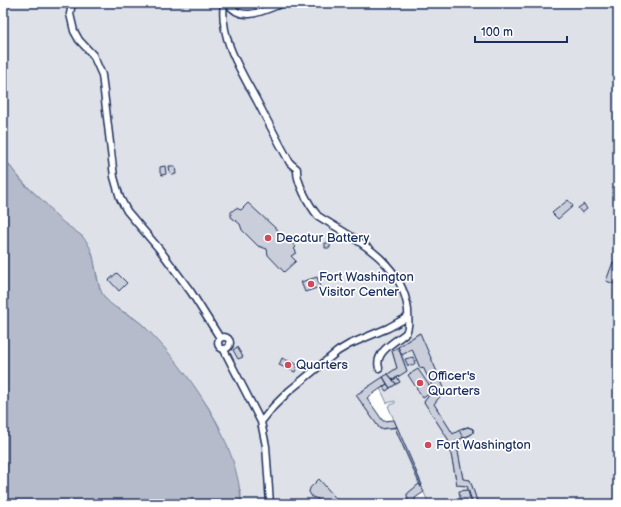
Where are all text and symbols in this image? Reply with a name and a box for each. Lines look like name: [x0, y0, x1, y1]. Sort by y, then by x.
scale bar: [475, 18, 567, 44]
text: 100 m: [481, 25, 513, 40]
place label: Decatur Battery: [276, 230, 370, 246]
marker: Decatur Battery: [263, 233, 273, 243]
place label: Fort Washington Visitor Center: [319, 269, 414, 300]
marker: Fort Washington Visitor Center: [306, 279, 316, 289]
place label: Quarters: [296, 357, 349, 373]
marker: Quarters: [283, 360, 293, 370]
place label: Officer's Quarters: [428, 368, 481, 399]
marker: Officer's Quarters: [415, 378, 425, 388]
place label: Fort Washington: [436, 437, 531, 453]
marker: Fort Washington: [423, 440, 433, 450]

